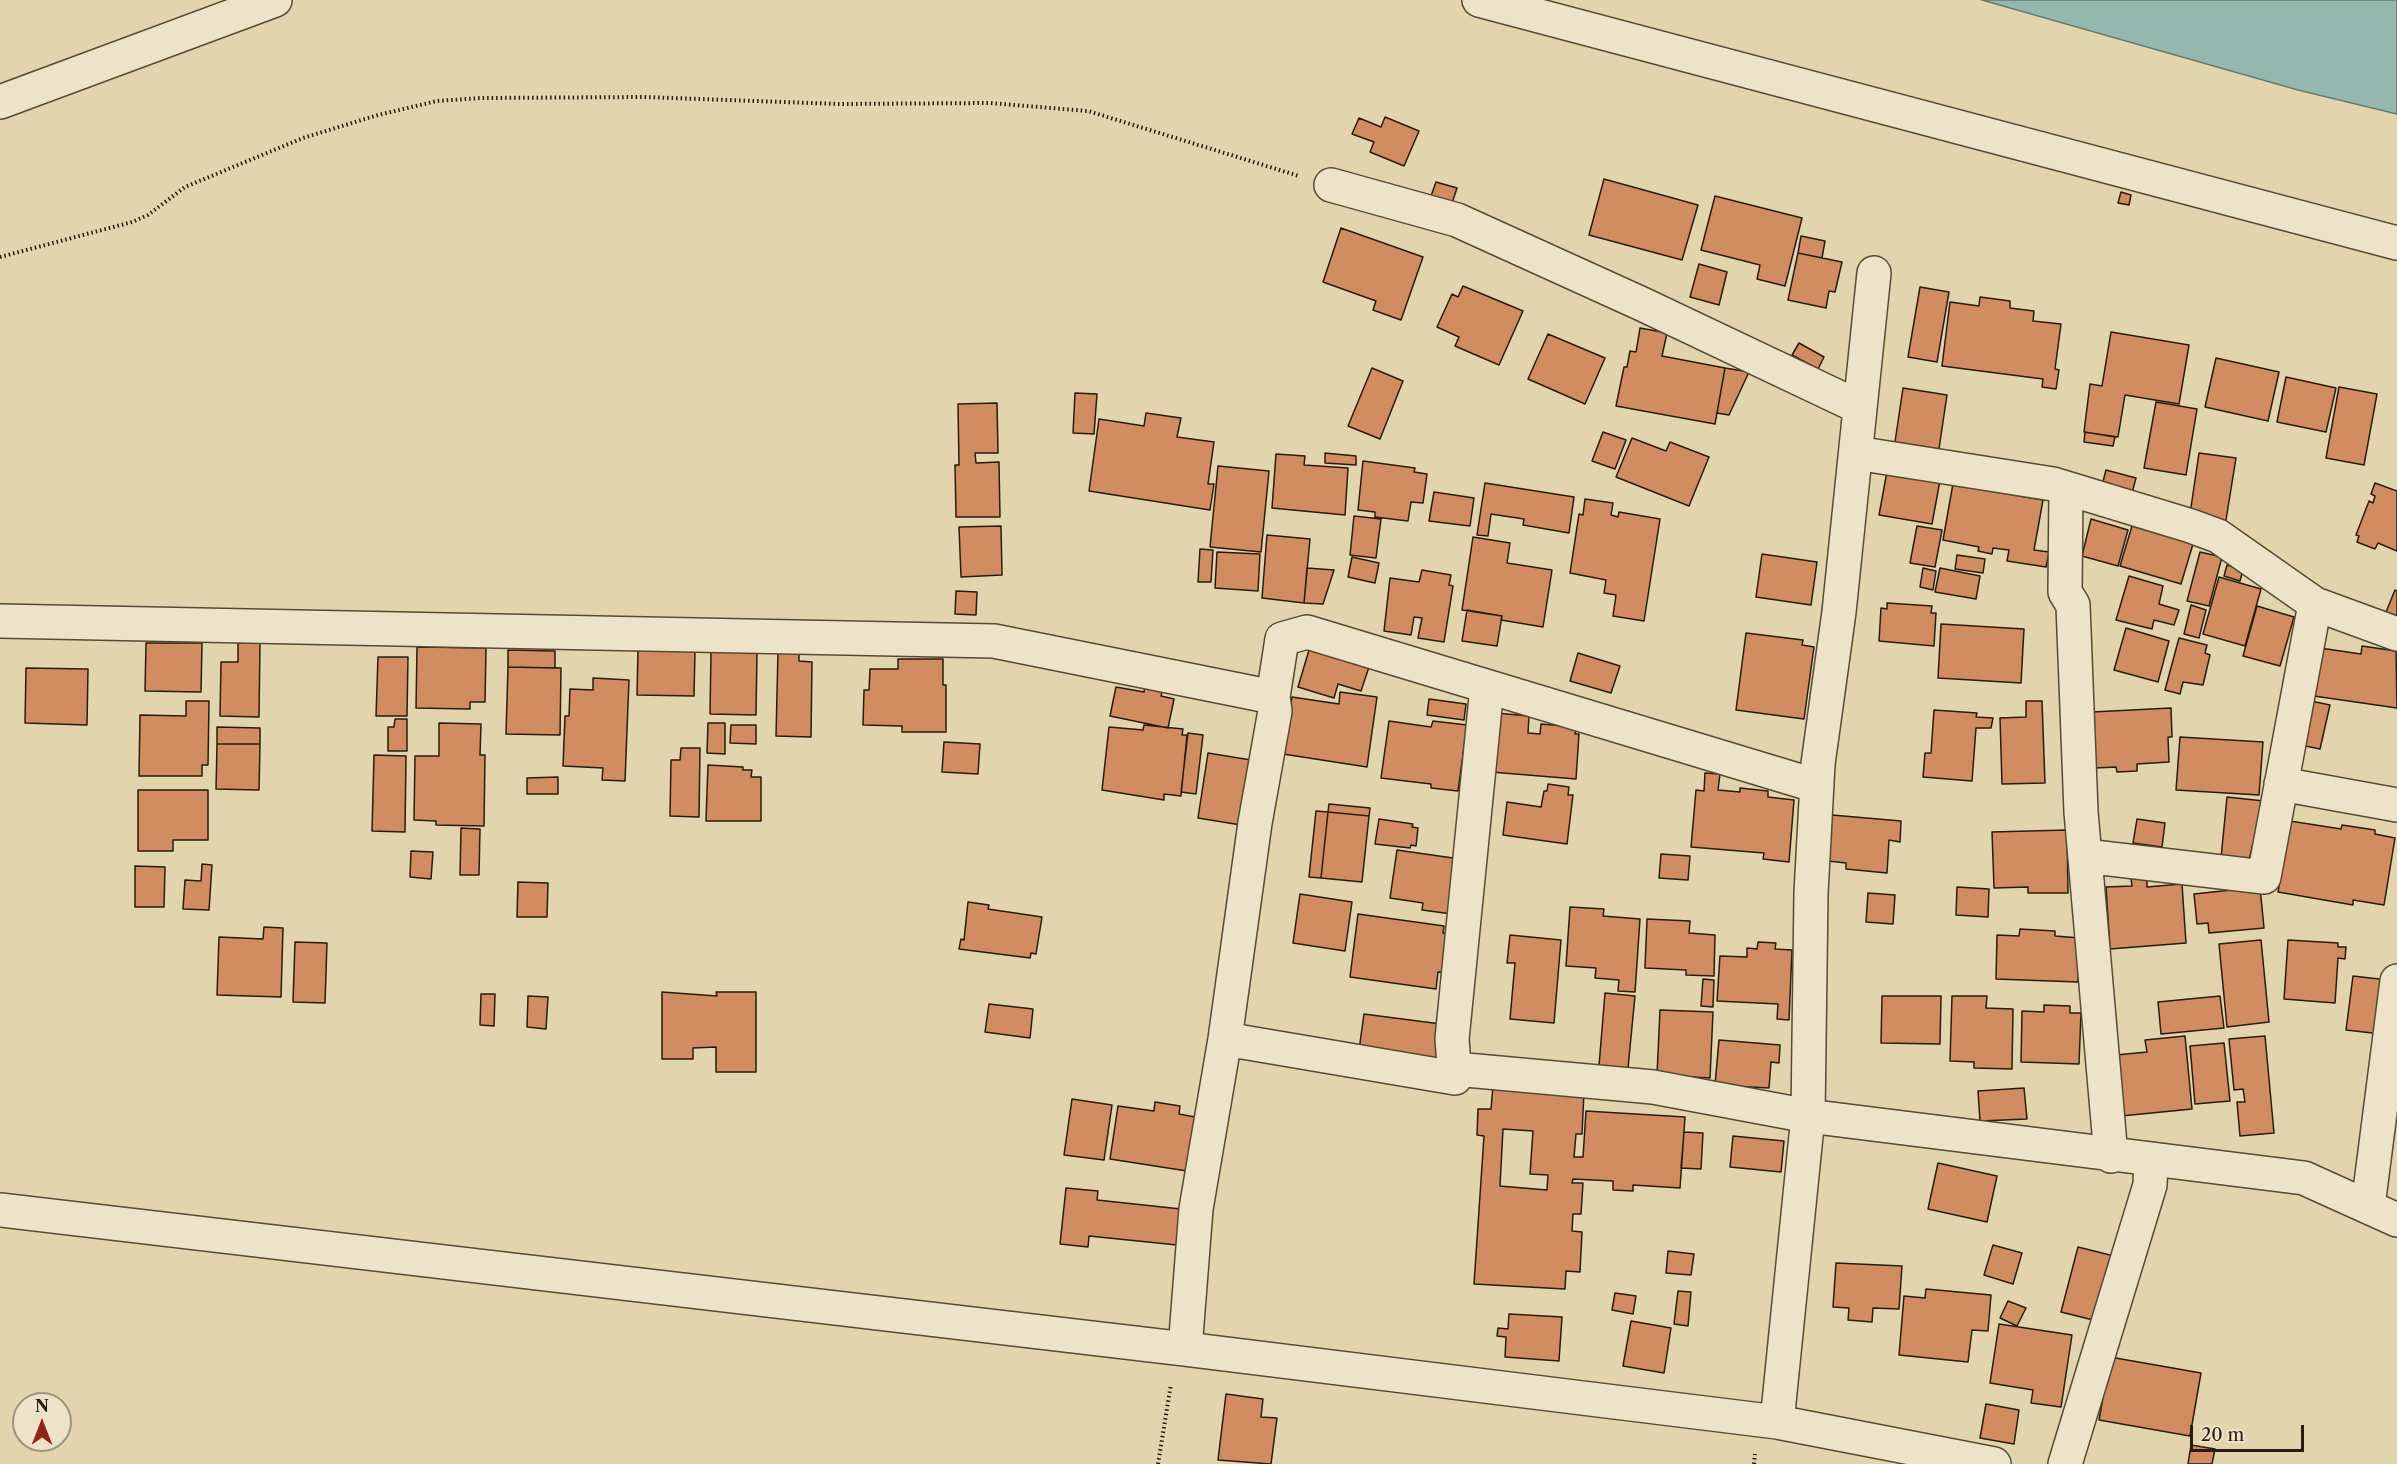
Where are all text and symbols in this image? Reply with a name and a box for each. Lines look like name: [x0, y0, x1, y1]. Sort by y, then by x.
north arrow: [12, 1392, 72, 1452]
text: N: [35, 1396, 49, 1416]
scale bar: [2193, 1413, 2307, 1451]
text: 20 m: [2201, 1424, 2244, 1446]

